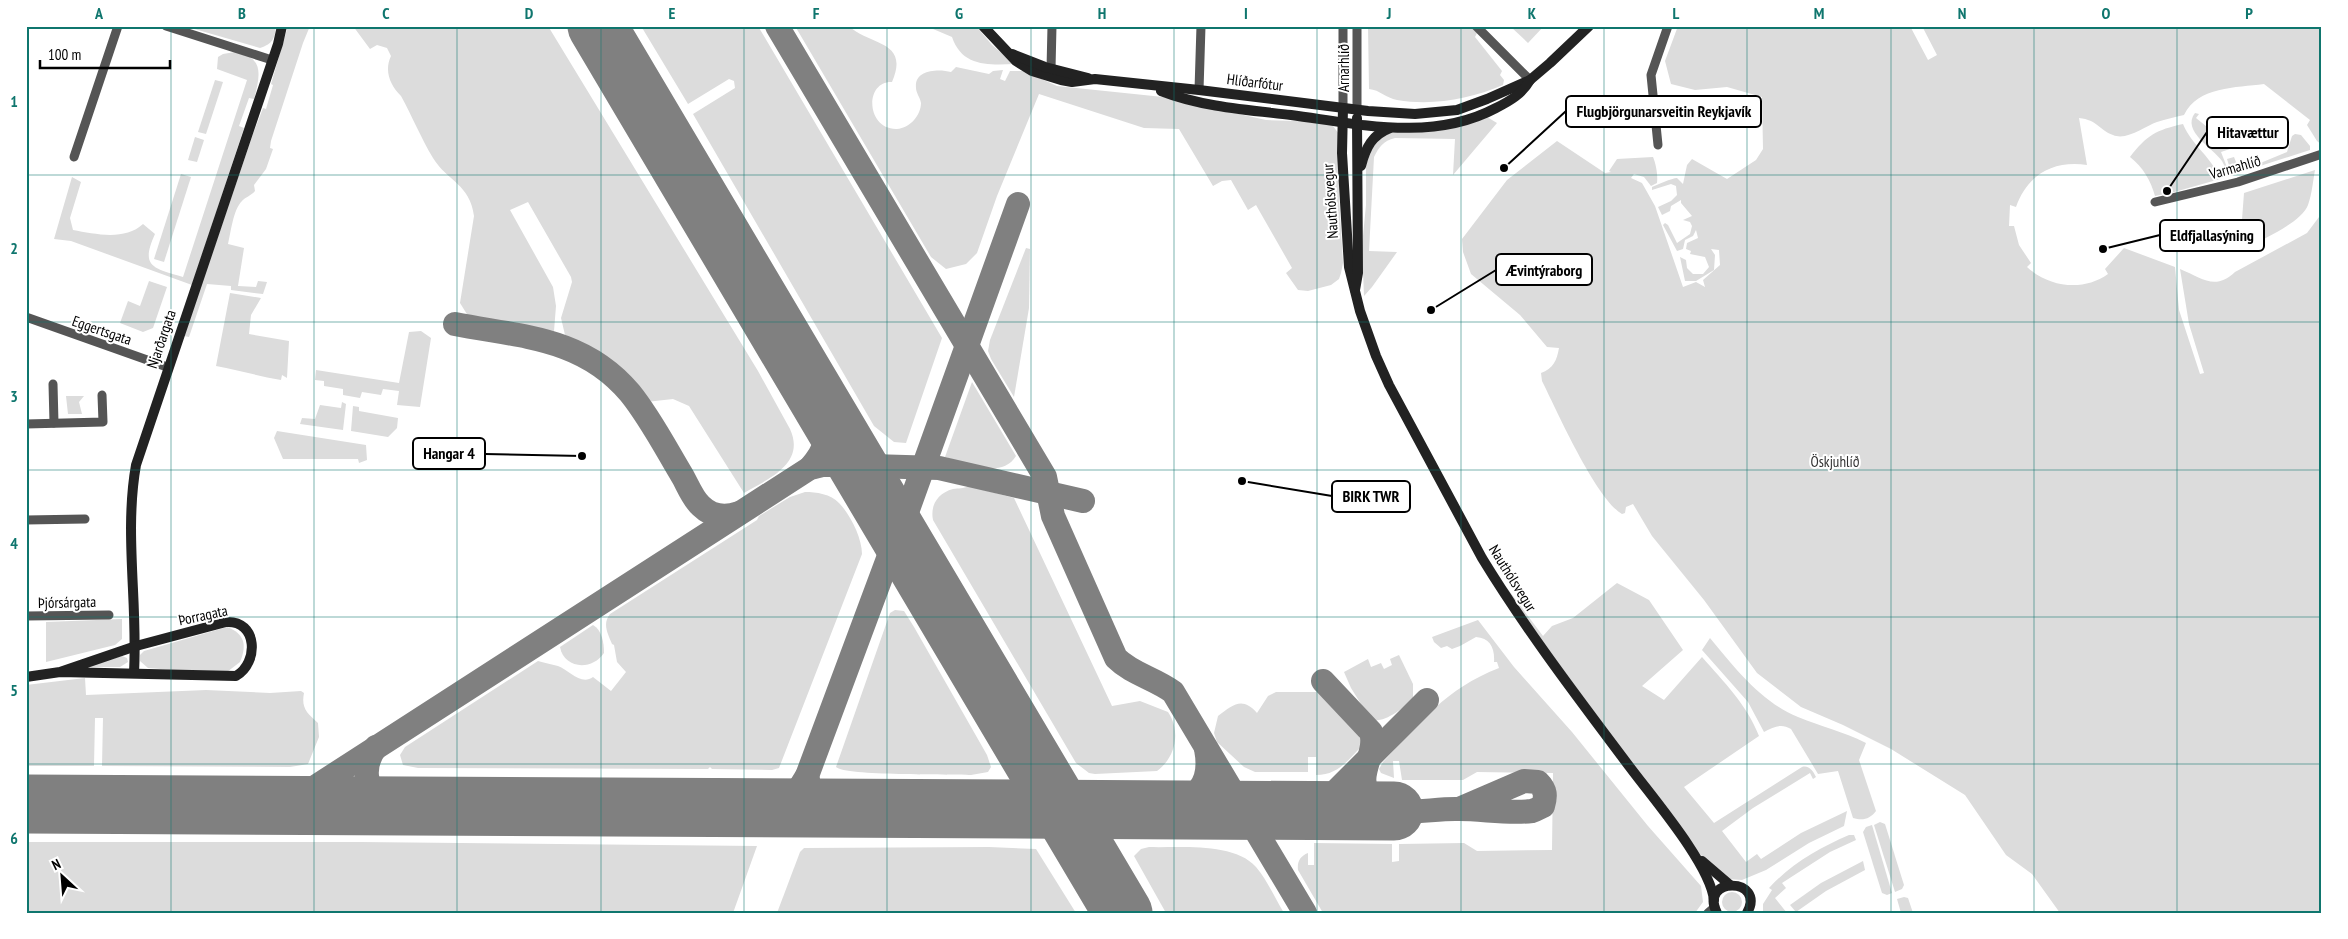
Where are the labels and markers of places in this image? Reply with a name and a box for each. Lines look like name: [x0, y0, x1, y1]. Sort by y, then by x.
callout: Flugbjörgunarsveitin Reykjavík: [1566, 96, 1761, 127]
callout: Hitavættur: [2207, 117, 2288, 148]
callout: Eldfjallasýning: [2160, 220, 2264, 251]
callout: Ævintýraborg: [1496, 254, 1592, 285]
callout: Hangar 4: [413, 438, 485, 469]
callout: BIRK TWR: [1332, 481, 1410, 512]

